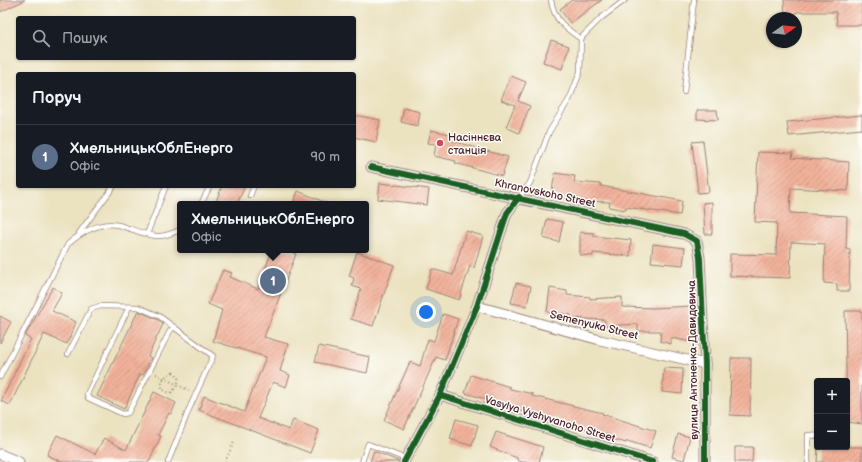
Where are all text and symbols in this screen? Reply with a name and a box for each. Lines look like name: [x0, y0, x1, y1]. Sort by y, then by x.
north arrow: [766, 12, 802, 48]
search box: [16, 16, 356, 60]
icon: search: [30, 27, 52, 49]
text: Пошук: [62, 29, 108, 48]
text: Поруч: [32, 88, 82, 108]
place label: Насіннєва станція: [448, 131, 502, 157]
marker: Насіннєва станція: [435, 138, 445, 148]
text: ХмельницькОблЕнерго: [70, 139, 233, 158]
text: 1: [42, 149, 48, 165]
text: 90 m: [311, 149, 340, 165]
text: Офіс: [70, 158, 100, 174]
street label: Khranovskoho Street: [493, 176, 597, 210]
popup: [177, 201, 369, 253]
text: ХмельницькОблЕнерго: [191, 210, 355, 229]
text: Офіс: [191, 229, 221, 245]
pin: 1: [260, 266, 286, 296]
street label: вулиця Антоненка-Давидовича: [685, 280, 701, 440]
your location: [416, 302, 436, 322]
street label: Semenyuka Street: [549, 308, 640, 342]
map controls: [814, 378, 850, 450]
button: +: [814, 378, 850, 414]
street label: Vasylya Vyshyvanoho Street: [483, 393, 618, 445]
button: −: [814, 414, 850, 450]

